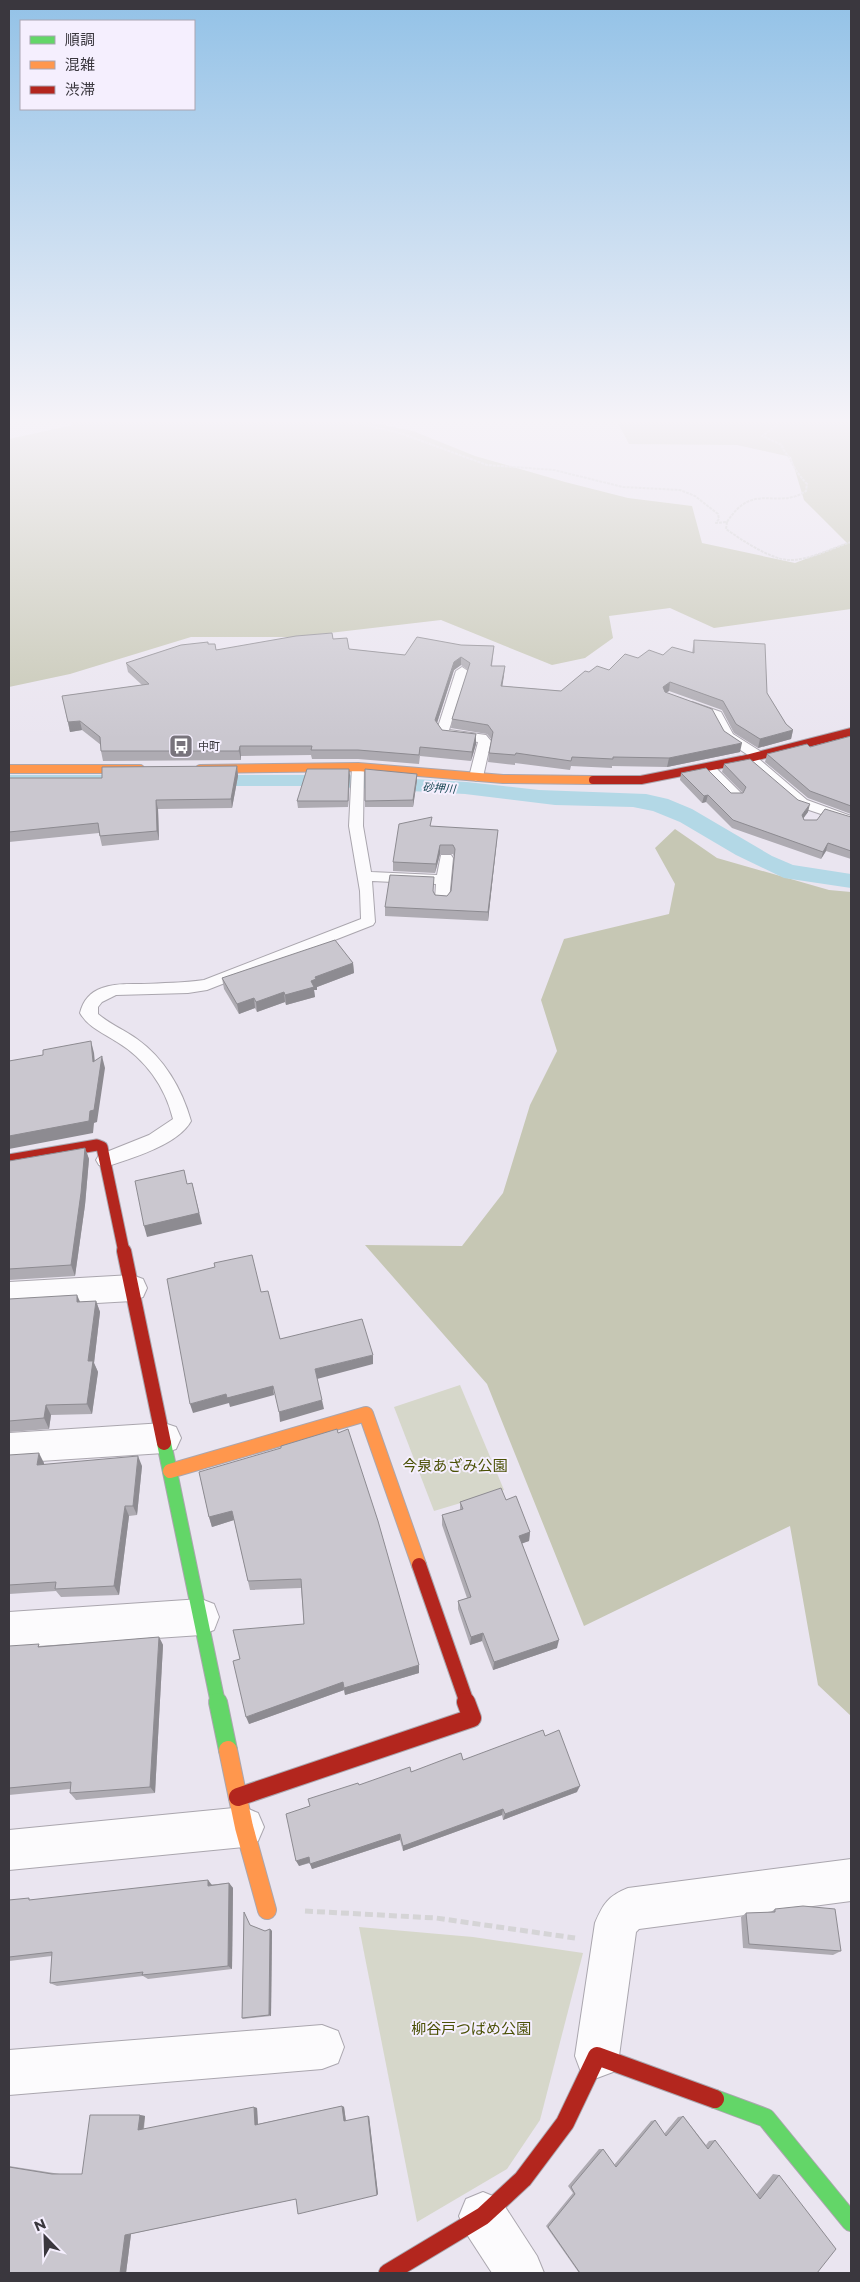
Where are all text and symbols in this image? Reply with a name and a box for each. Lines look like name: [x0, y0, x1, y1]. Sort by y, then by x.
legend: [20, 20, 195, 110]
text: 順調: [65, 30, 95, 49]
text: 混雑: [65, 55, 95, 74]
text: 渋滞: [65, 80, 95, 99]
bus stop icon: 中町: [168, 733, 194, 759]
place label: 中町: [198, 739, 220, 753]
water label: 砂押川: [422, 780, 457, 796]
park label: 今泉あざみ公園: [402, 1456, 508, 1475]
park label: 柳谷戸つばめ公園: [411, 2019, 531, 2038]
north arrow: [20, 2212, 70, 2262]
text: N: [31, 2215, 49, 2236]

